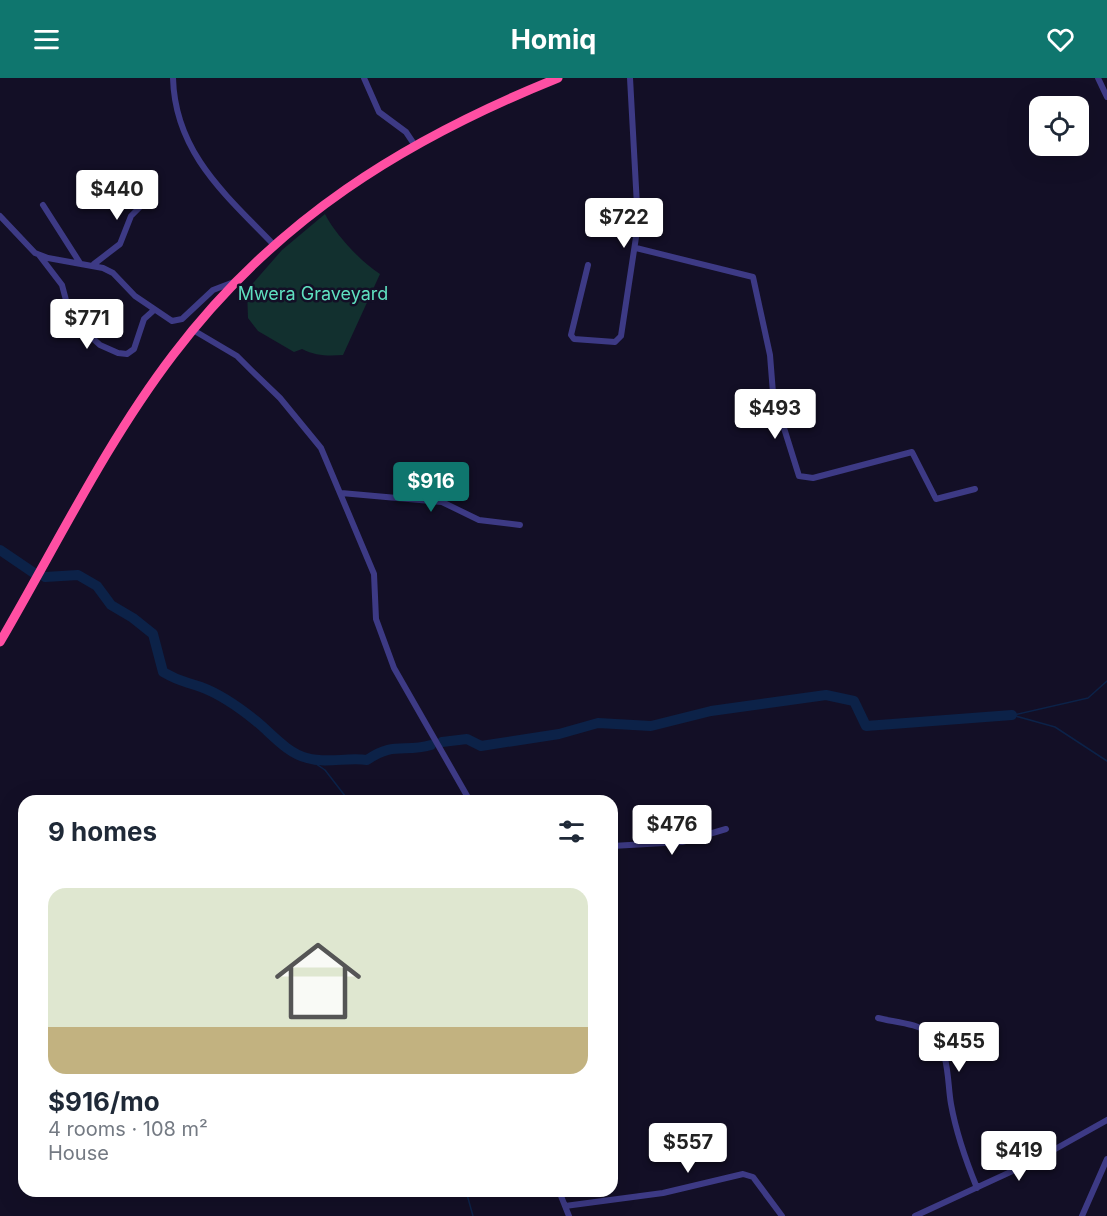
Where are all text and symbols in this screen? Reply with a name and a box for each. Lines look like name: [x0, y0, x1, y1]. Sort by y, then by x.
icon: menu: [30, 23, 63, 56]
text: Homiq: [511, 23, 596, 56]
icon: heart: [1044, 23, 1077, 56]
map controls: [1029, 96, 1089, 156]
button: locate: [1029, 96, 1089, 156]
pin: $440: [81, 170, 153, 221]
text: $440: [90, 177, 144, 201]
pin: $722: [588, 198, 660, 249]
text: $722: [599, 205, 649, 229]
park label: Mwera Graveyard: [238, 283, 388, 304]
pin: $771: [51, 299, 123, 350]
text: $771: [64, 306, 110, 330]
pin: $493: [739, 389, 811, 440]
text: $493: [749, 396, 801, 420]
pin: $916: [395, 462, 467, 513]
text: $916: [407, 469, 455, 493]
pin: $476: [636, 805, 708, 856]
text: $476: [647, 812, 697, 836]
icon: filters: [555, 815, 588, 848]
text: 9 homes: [48, 816, 157, 847]
icon: home: [264, 927, 372, 1035]
pin: $455: [923, 1022, 995, 1073]
text: $455: [933, 1029, 985, 1053]
text: $916/mo: [48, 1086, 160, 1117]
text: 4 rooms · 108 m²: [48, 1117, 208, 1141]
pin: $557: [652, 1123, 724, 1174]
text: $557: [663, 1130, 713, 1154]
pin: $419: [983, 1131, 1055, 1182]
text: $419: [995, 1138, 1043, 1162]
text: House: [48, 1141, 109, 1165]

